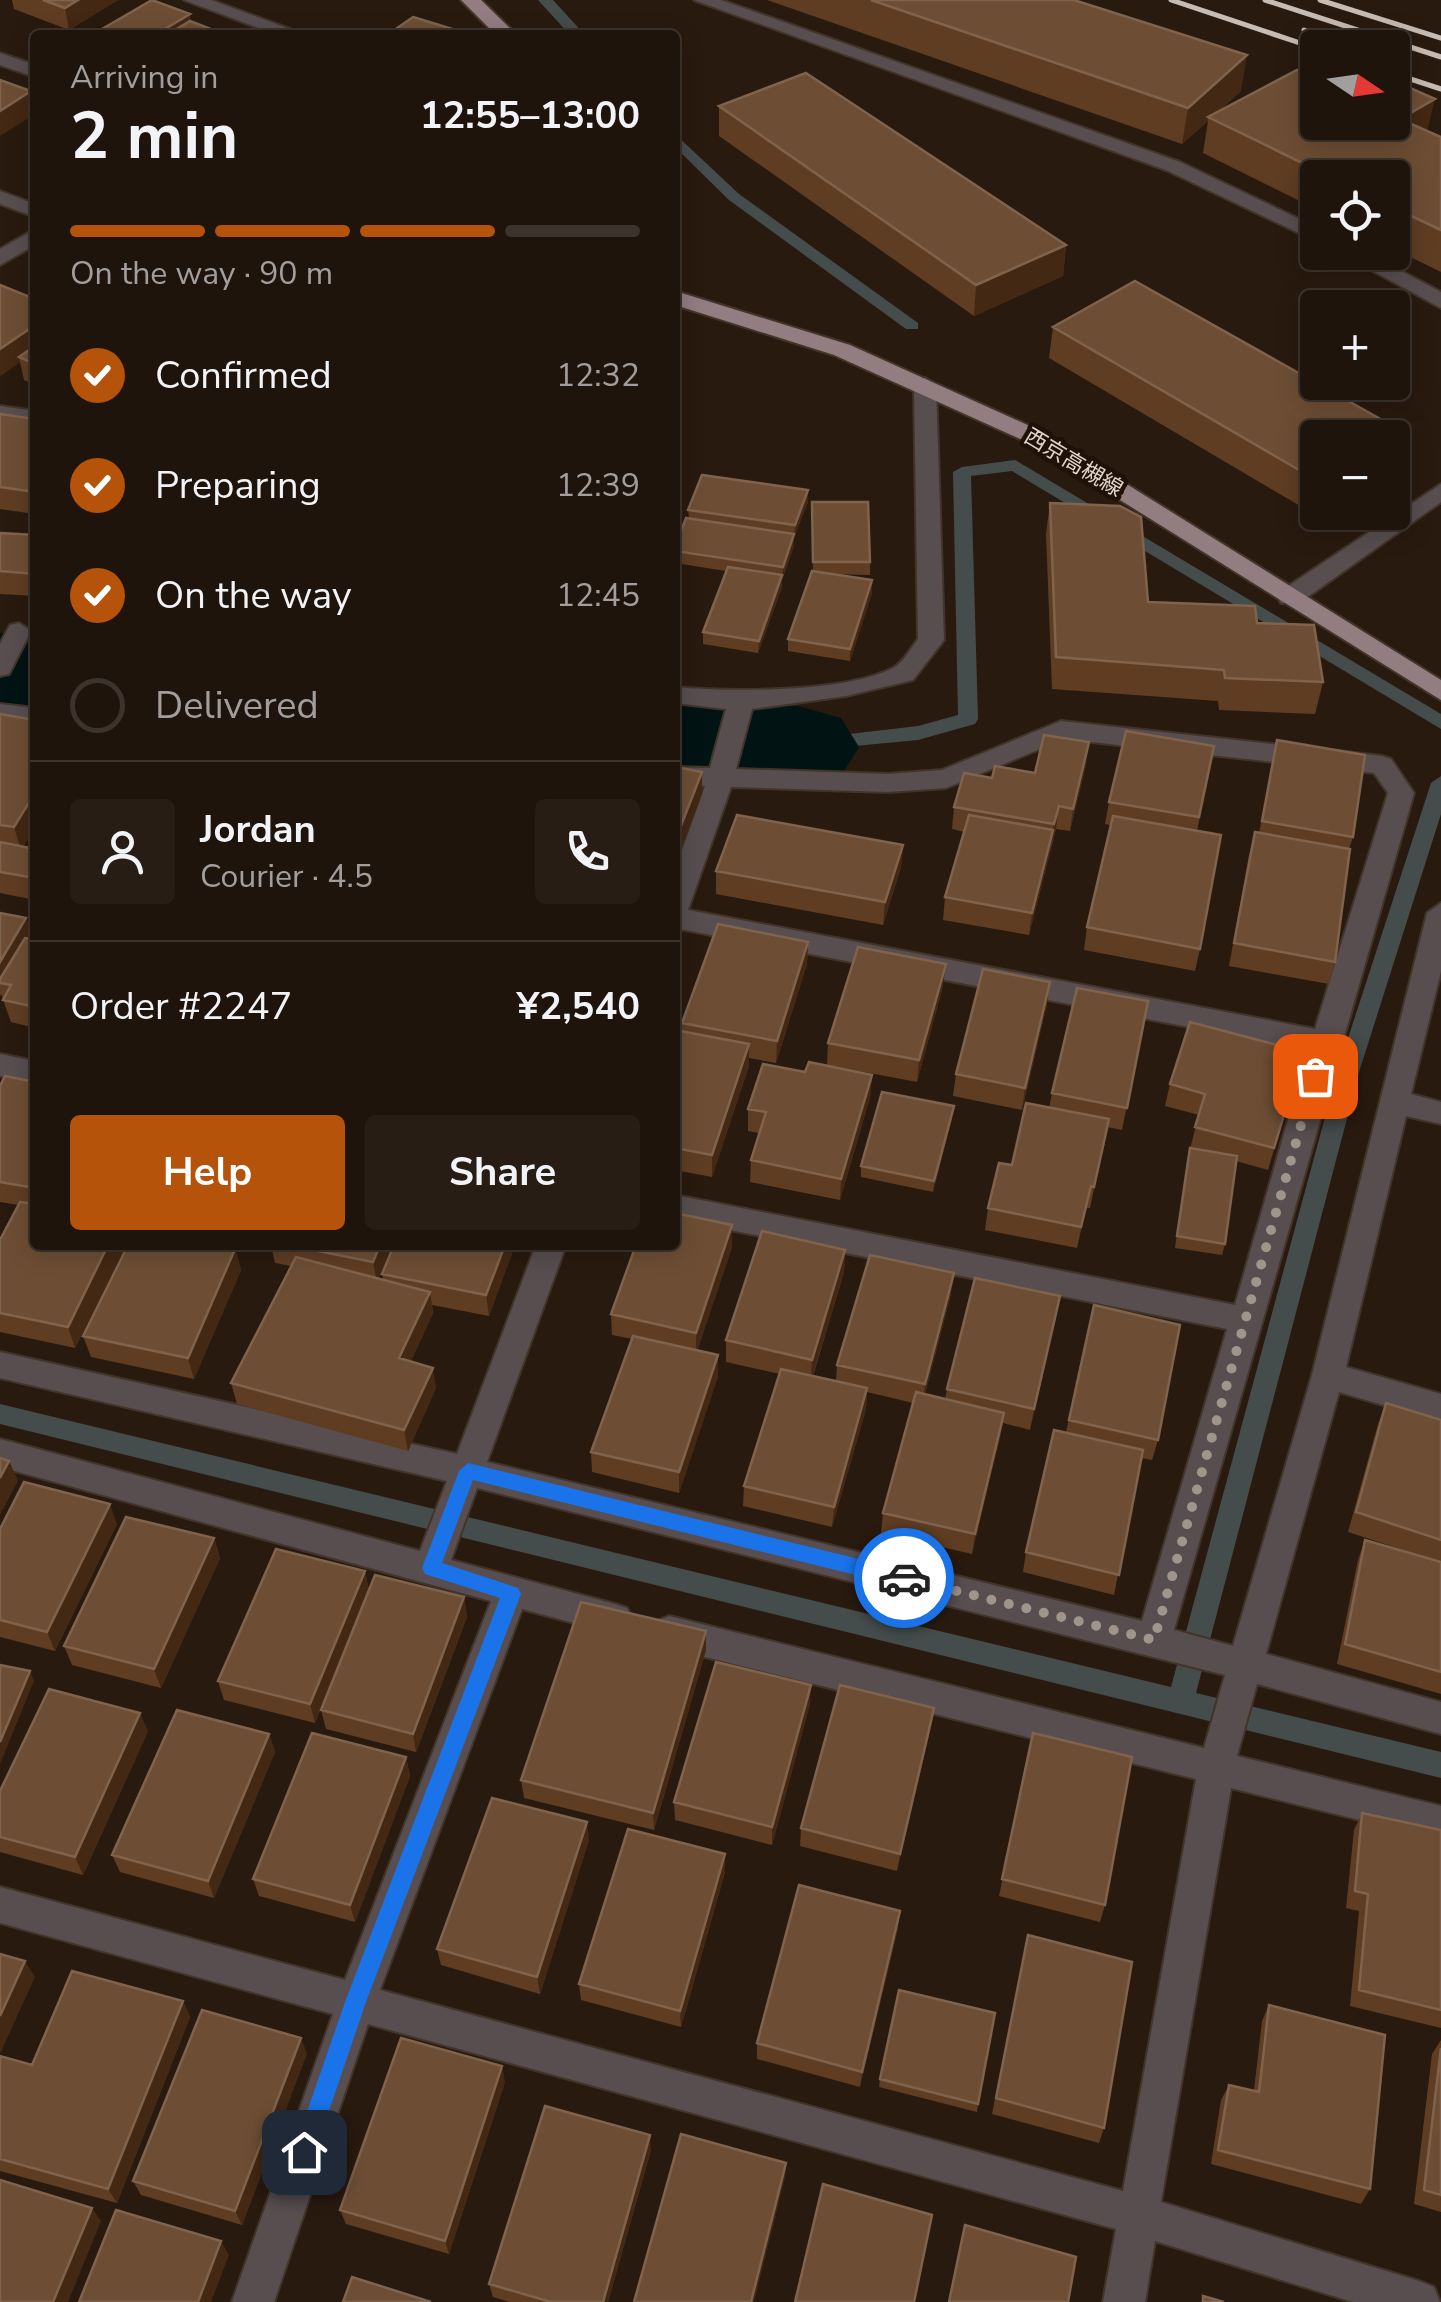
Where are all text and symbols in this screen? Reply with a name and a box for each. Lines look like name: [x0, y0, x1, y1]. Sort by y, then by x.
north arrow: [1300, 30, 1410, 140]
map controls: [1300, 30, 1410, 530]
text: Arriving in: [70, 56, 218, 99]
text: 12:55–13:00: [420, 90, 640, 141]
text: 2 min: [70, 92, 238, 181]
button: locate: [1300, 160, 1410, 270]
text: On the way · 90 m: [70, 252, 333, 295]
button: +: [1300, 290, 1410, 400]
icon: check: [70, 348, 125, 403]
text: Confirmed: [155, 350, 332, 401]
text: 12:32: [556, 354, 640, 397]
button: −: [1300, 420, 1410, 530]
street label: 西京高槻線: [1019, 422, 1128, 504]
icon: check: [70, 458, 125, 513]
text: Preparing: [155, 460, 321, 511]
text: 12:39: [556, 464, 640, 507]
icon: check: [70, 568, 125, 623]
text: On the way: [155, 570, 351, 621]
text: 12:45: [556, 574, 640, 617]
text: Delivered: [155, 680, 319, 731]
button: person: [70, 799, 175, 904]
button: phone: [535, 799, 640, 904]
text: Jordan: [200, 804, 316, 855]
text: Courier · 4.5: [200, 855, 373, 898]
text: Order #2247: [70, 981, 292, 1032]
text: ¥2,540: [517, 981, 640, 1032]
pin: [1273, 1034, 1358, 1119]
icon: bag: [1288, 1049, 1343, 1104]
button: Help: [70, 1115, 345, 1230]
button: Share: [365, 1115, 640, 1230]
courier: [854, 1528, 954, 1628]
icon: car: [877, 1551, 932, 1606]
pin: [262, 2110, 347, 2195]
icon: home: [277, 2125, 332, 2180]

